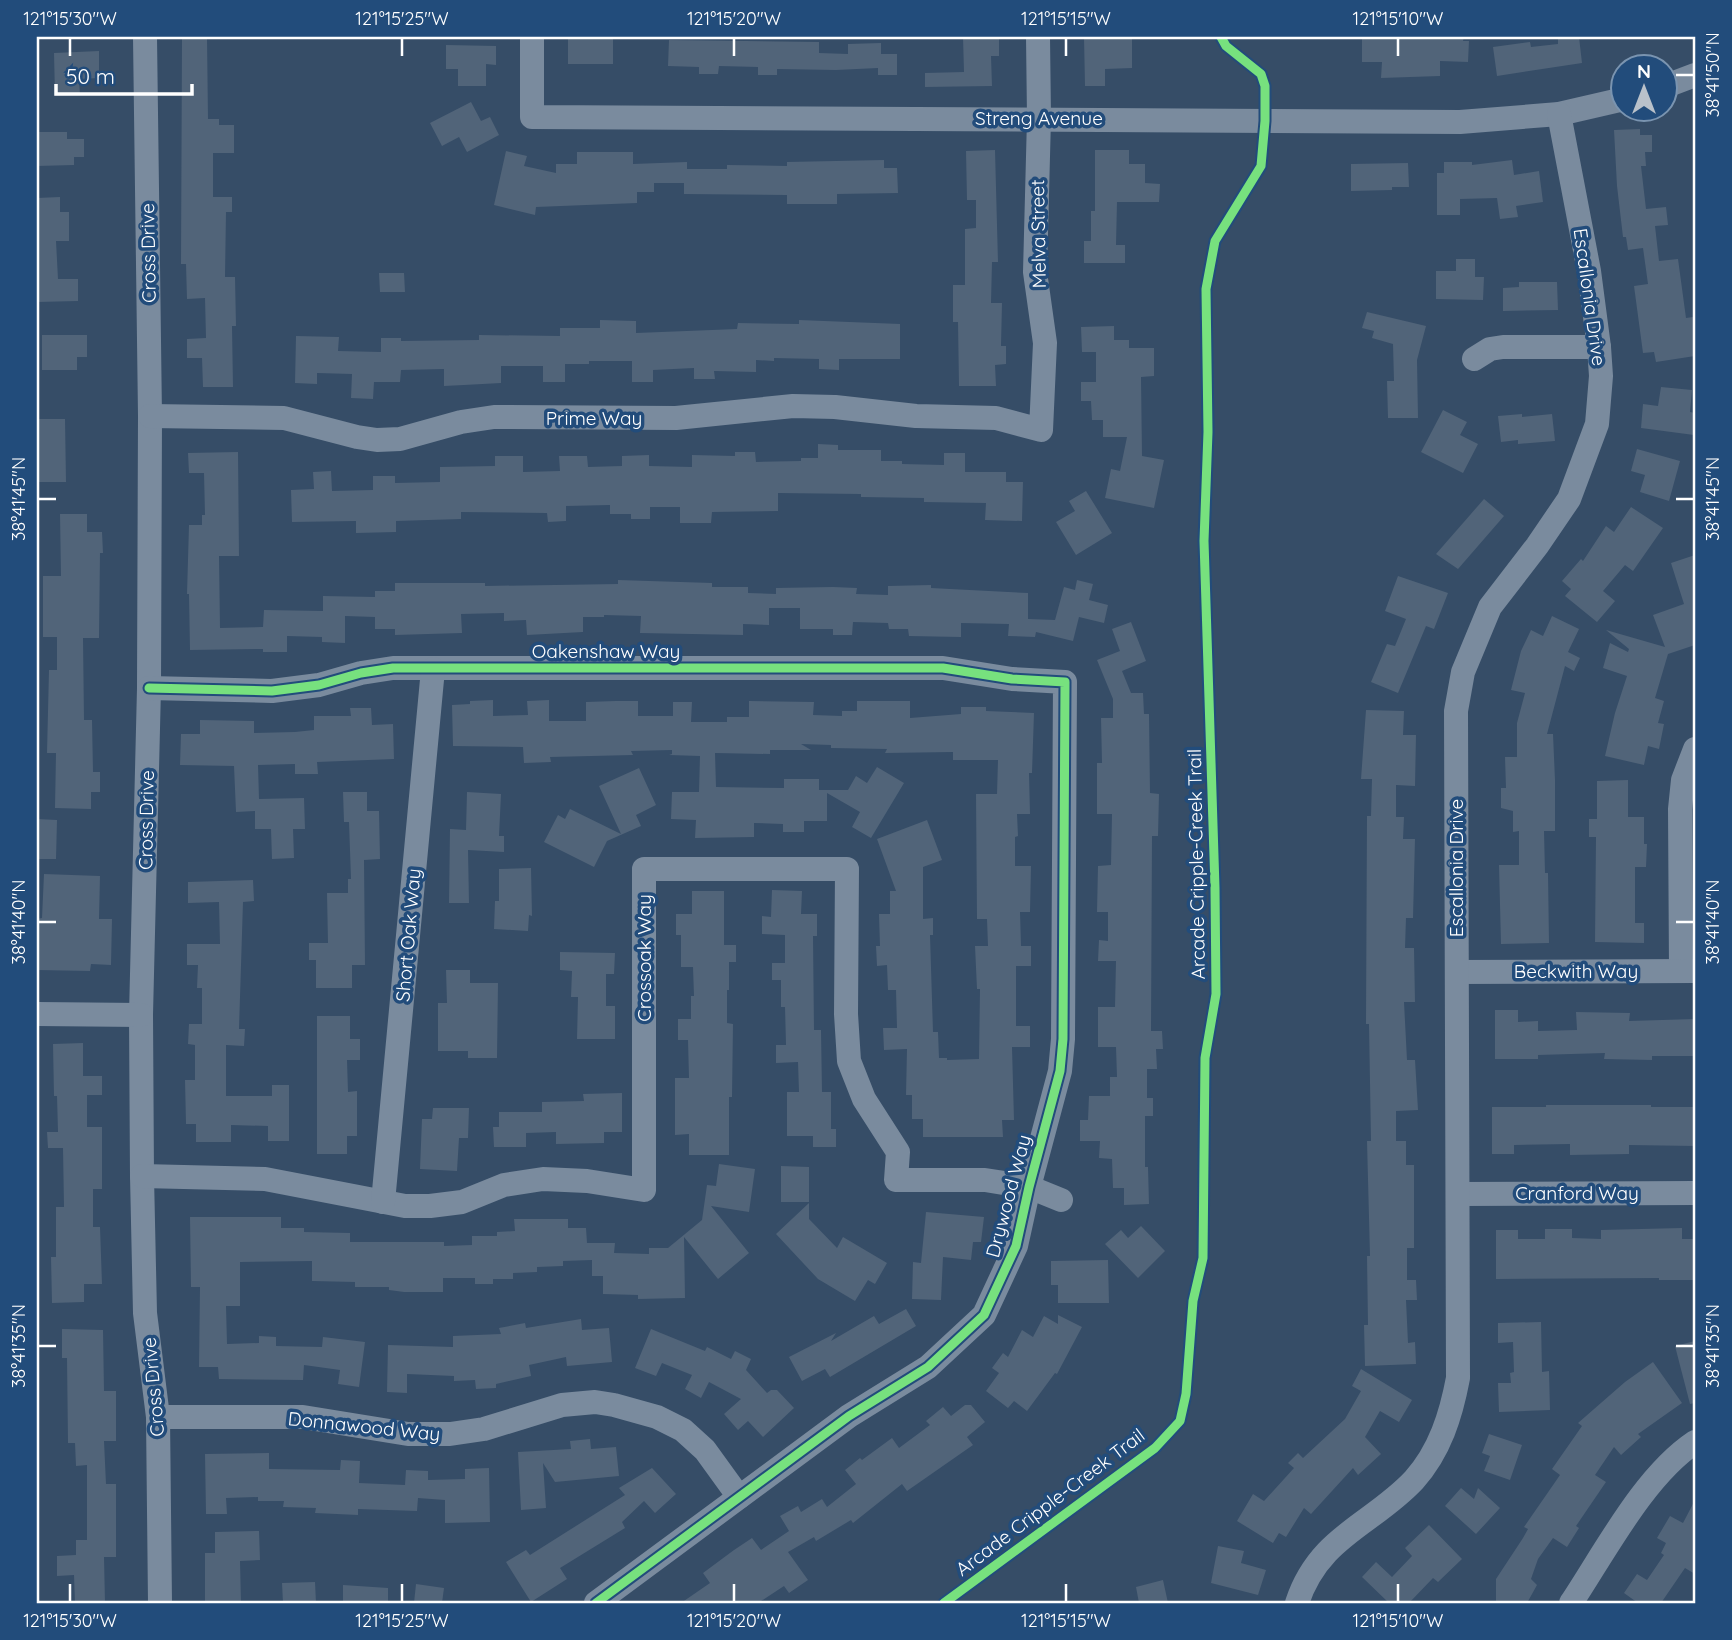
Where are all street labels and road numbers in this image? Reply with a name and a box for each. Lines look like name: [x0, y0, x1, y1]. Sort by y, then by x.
street label: Streng Avenue: [975, 106, 1103, 130]
street label: Melva Street: [1025, 179, 1051, 289]
street label: Cross Drive: [135, 203, 161, 303]
street label: Escallonia Drive: [1568, 227, 1612, 367]
street label: Prime Way: [546, 406, 642, 430]
street label: Oakenshaw Way: [532, 639, 680, 663]
street label: Arcade Cripple-Creek Trail: [1182, 748, 1210, 980]
street label: Cross Drive: [133, 770, 159, 870]
street label: Escallonia Drive: [1444, 799, 1468, 937]
street label: Short Oak Way: [390, 867, 426, 1003]
street label: Crossoak Way: [632, 894, 656, 1022]
street label: Beckwith Way: [1514, 959, 1638, 983]
street label: Drywood Way: [980, 1132, 1036, 1260]
street label: Cranford Way: [1515, 1181, 1639, 1205]
street label: Cross Drive: [137, 1336, 169, 1438]
street label: Donnawood Way: [287, 1406, 441, 1446]
street label: Arcade Cripple-Creek Trail: [951, 1423, 1149, 1581]

